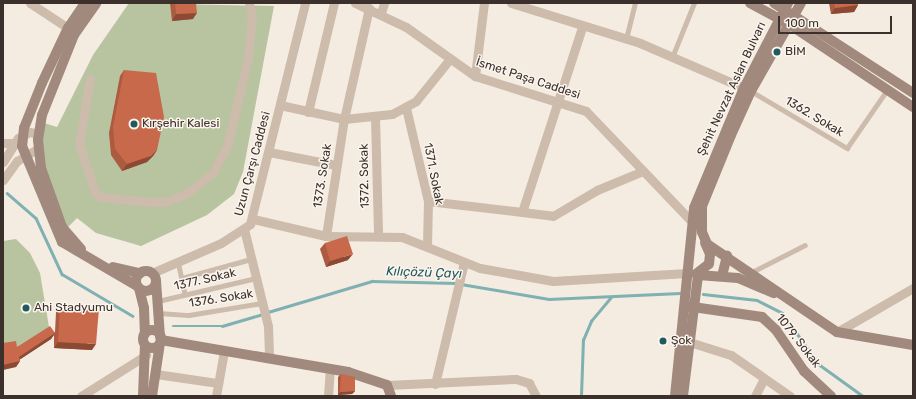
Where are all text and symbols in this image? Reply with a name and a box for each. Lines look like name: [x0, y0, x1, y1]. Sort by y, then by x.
scale bar: [780, 8, 894, 34]
text: 100 m: [785, 16, 819, 30]
street label: Şehit Nevzat Aslan Bulvarı: [695, 20, 769, 158]
place label: BİM: [785, 45, 806, 59]
marker: BİM: [772, 47, 782, 57]
street label: İsmet Paşa Caddesi: [474, 55, 582, 103]
street label: 1362. Sokak: [782, 94, 846, 140]
street label: Uzun Çarşı Caddesi: [232, 110, 274, 218]
place label: Kırşehir Kalesi: [142, 117, 220, 131]
marker: Kırşehir Kalesi: [129, 119, 139, 129]
street label: 1371. Sokak: [420, 142, 446, 206]
street label: 1373. Sokak: [311, 143, 335, 209]
street label: 1372. Sokak: [357, 144, 373, 208]
water label: Kılıçözü Çayı: [386, 264, 462, 282]
street label: 1377. Sokak: [173, 266, 237, 294]
street label: 1376. Sokak: [188, 287, 254, 311]
place label: Ahi Stadyumu: [34, 301, 113, 315]
marker: Ahi Stadyumu: [21, 303, 31, 313]
street label: 1079. Sokak: [772, 311, 824, 371]
place label: Şok: [671, 334, 692, 348]
marker: Şok: [658, 336, 668, 346]

